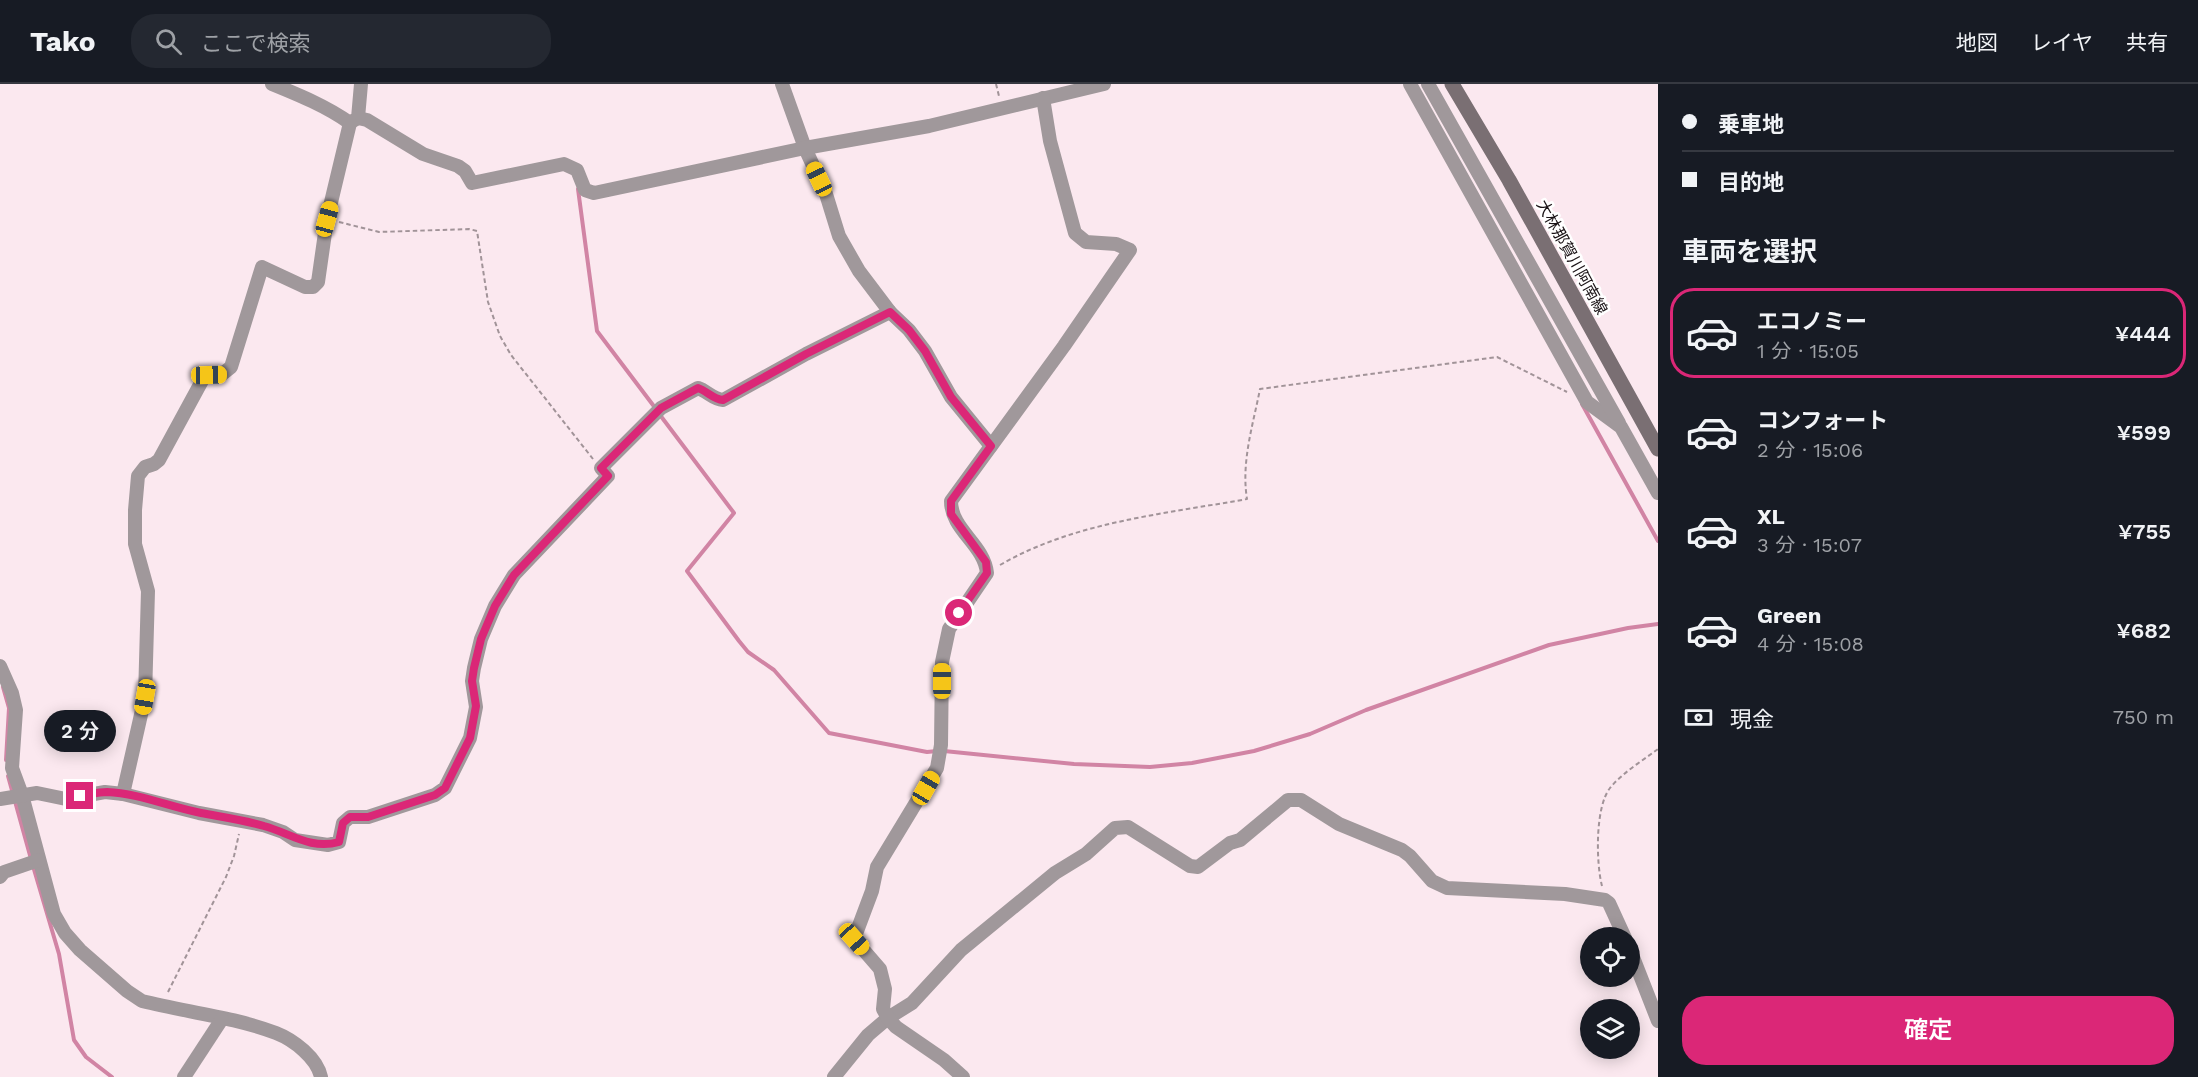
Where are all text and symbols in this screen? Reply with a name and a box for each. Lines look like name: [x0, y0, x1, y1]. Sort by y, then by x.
search box: [131, 14, 551, 68]
text: Tako: [30, 25, 95, 58]
icon: search: [152, 25, 185, 58]
text: 地図: [1956, 30, 1998, 55]
text: レイヤ: [2031, 30, 2093, 55]
text: 共有: [2126, 30, 2168, 55]
text: ここで検索: [200, 31, 310, 56]
text: 乗車地: [1718, 112, 1784, 137]
car: [803, 159, 835, 199]
text: 目的地: [1718, 170, 1784, 195]
street label: 大林那賀川阿南線: [1533, 196, 1611, 318]
car: [314, 199, 340, 239]
text: 車両を選択: [1682, 236, 1817, 268]
icon: car: [1685, 306, 1739, 360]
text: エコノミー: [1757, 309, 1867, 334]
text: ¥444: [2115, 321, 2171, 346]
text: 1 分 · 15:05: [1757, 339, 1859, 363]
car: [191, 366, 227, 384]
icon: car: [1685, 405, 1739, 459]
text: コンフォート: [1757, 408, 1888, 433]
text: ¥599: [2117, 420, 2171, 445]
text: 2 分 · 15:06: [1757, 438, 1863, 462]
icon: car: [1685, 504, 1739, 558]
text: XL: [1757, 504, 1785, 529]
text: ¥755: [2118, 519, 2171, 544]
text: 3 分 · 15:07: [1757, 533, 1862, 557]
route start: [945, 599, 972, 626]
icon: car: [1685, 603, 1739, 657]
text: Green: [1757, 603, 1821, 628]
text: ¥682: [2117, 618, 2171, 643]
text: 4 分 · 15:08: [1757, 632, 1864, 656]
car: [933, 663, 951, 699]
car: [133, 678, 157, 716]
icon: cash: [1682, 701, 1715, 734]
text: 750 m: [2113, 705, 2174, 729]
text: 現金: [1730, 707, 1774, 732]
callout: 2 分: [44, 709, 116, 751]
text: 2 分: [61, 719, 99, 743]
car: [909, 768, 943, 808]
route end: [66, 782, 93, 809]
car: [835, 920, 873, 958]
map controls: [1580, 927, 1640, 1059]
button: locate: [1580, 927, 1640, 987]
button: 確定: [1682, 996, 2174, 1065]
button: layers: [1580, 999, 1640, 1059]

